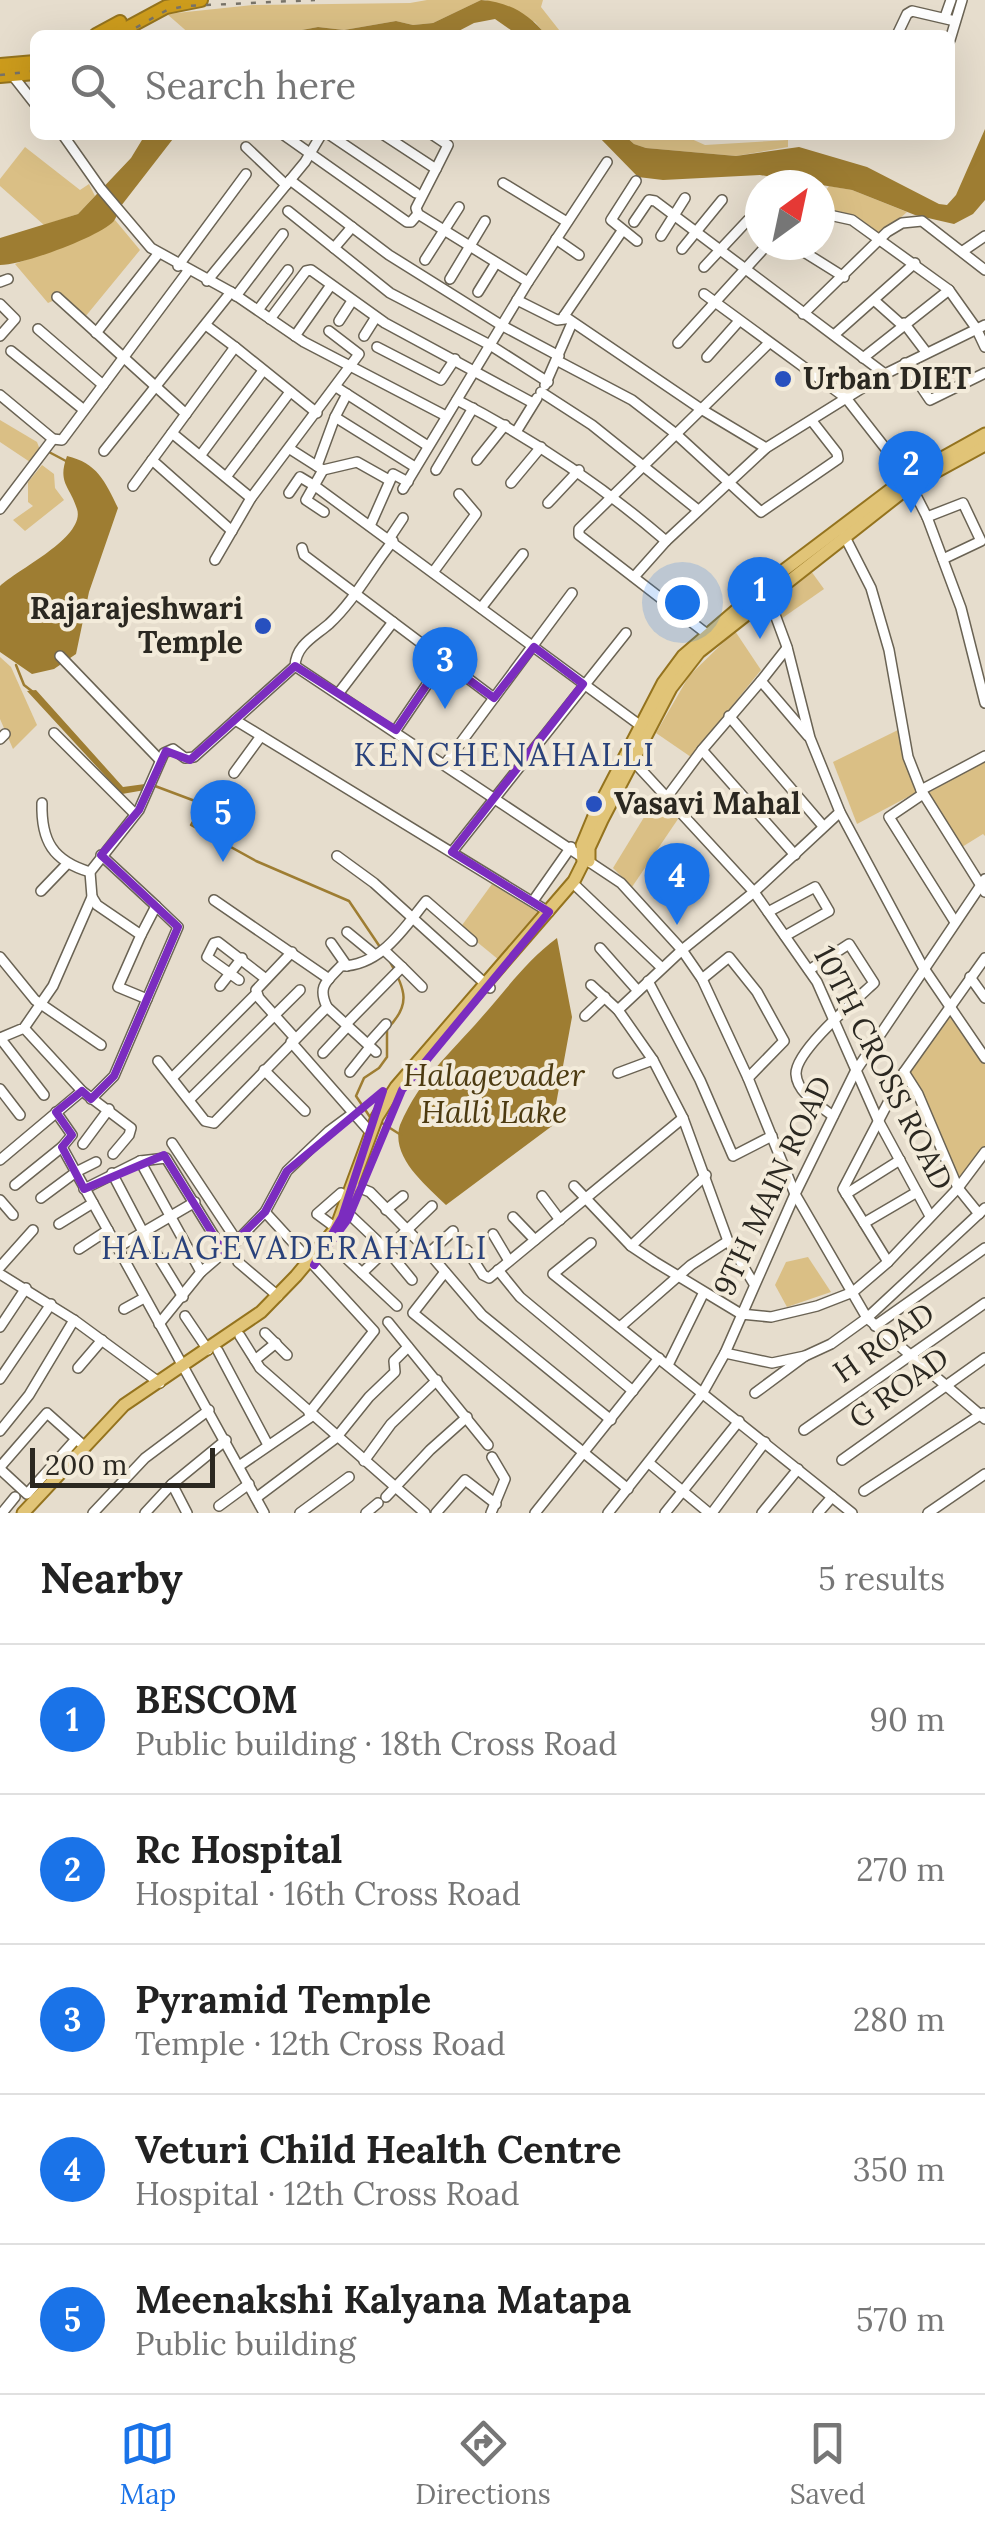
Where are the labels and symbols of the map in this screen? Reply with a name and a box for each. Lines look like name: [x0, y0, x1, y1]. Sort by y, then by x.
north arrow: [745, 170, 835, 260]
place label: Urban DIET: [803, 359, 971, 397]
marker: Urban DIET: [772, 368, 794, 390]
pin: 2: [878, 430, 944, 513]
pin: 1: [728, 556, 792, 639]
your location: [657, 577, 708, 628]
place label: Rajarajeshwari Temple: [30, 589, 243, 661]
marker: Rajarajeshwari Temple: [252, 615, 274, 637]
pin: 3: [412, 626, 478, 709]
district label: KENCHENAHALLI: [354, 734, 656, 775]
pin: 5: [190, 780, 256, 862]
place label: Vasavi Mahal: [614, 784, 801, 822]
marker: Vasavi Mahal: [583, 793, 605, 815]
pin: 4: [644, 842, 710, 925]
street label: 10TH CROSS ROAD: [806, 939, 962, 1196]
water label: Halagevader Halli Lake: [403, 1054, 586, 1132]
street label: 9TH MAIN ROAD: [705, 1070, 840, 1302]
district label: HALAGEVADERAHALLI: [101, 1227, 489, 1268]
street label: H ROAD: [826, 1294, 941, 1391]
street label: G ROAD: [841, 1338, 956, 1436]
scale bar: [30, 1443, 215, 1488]

